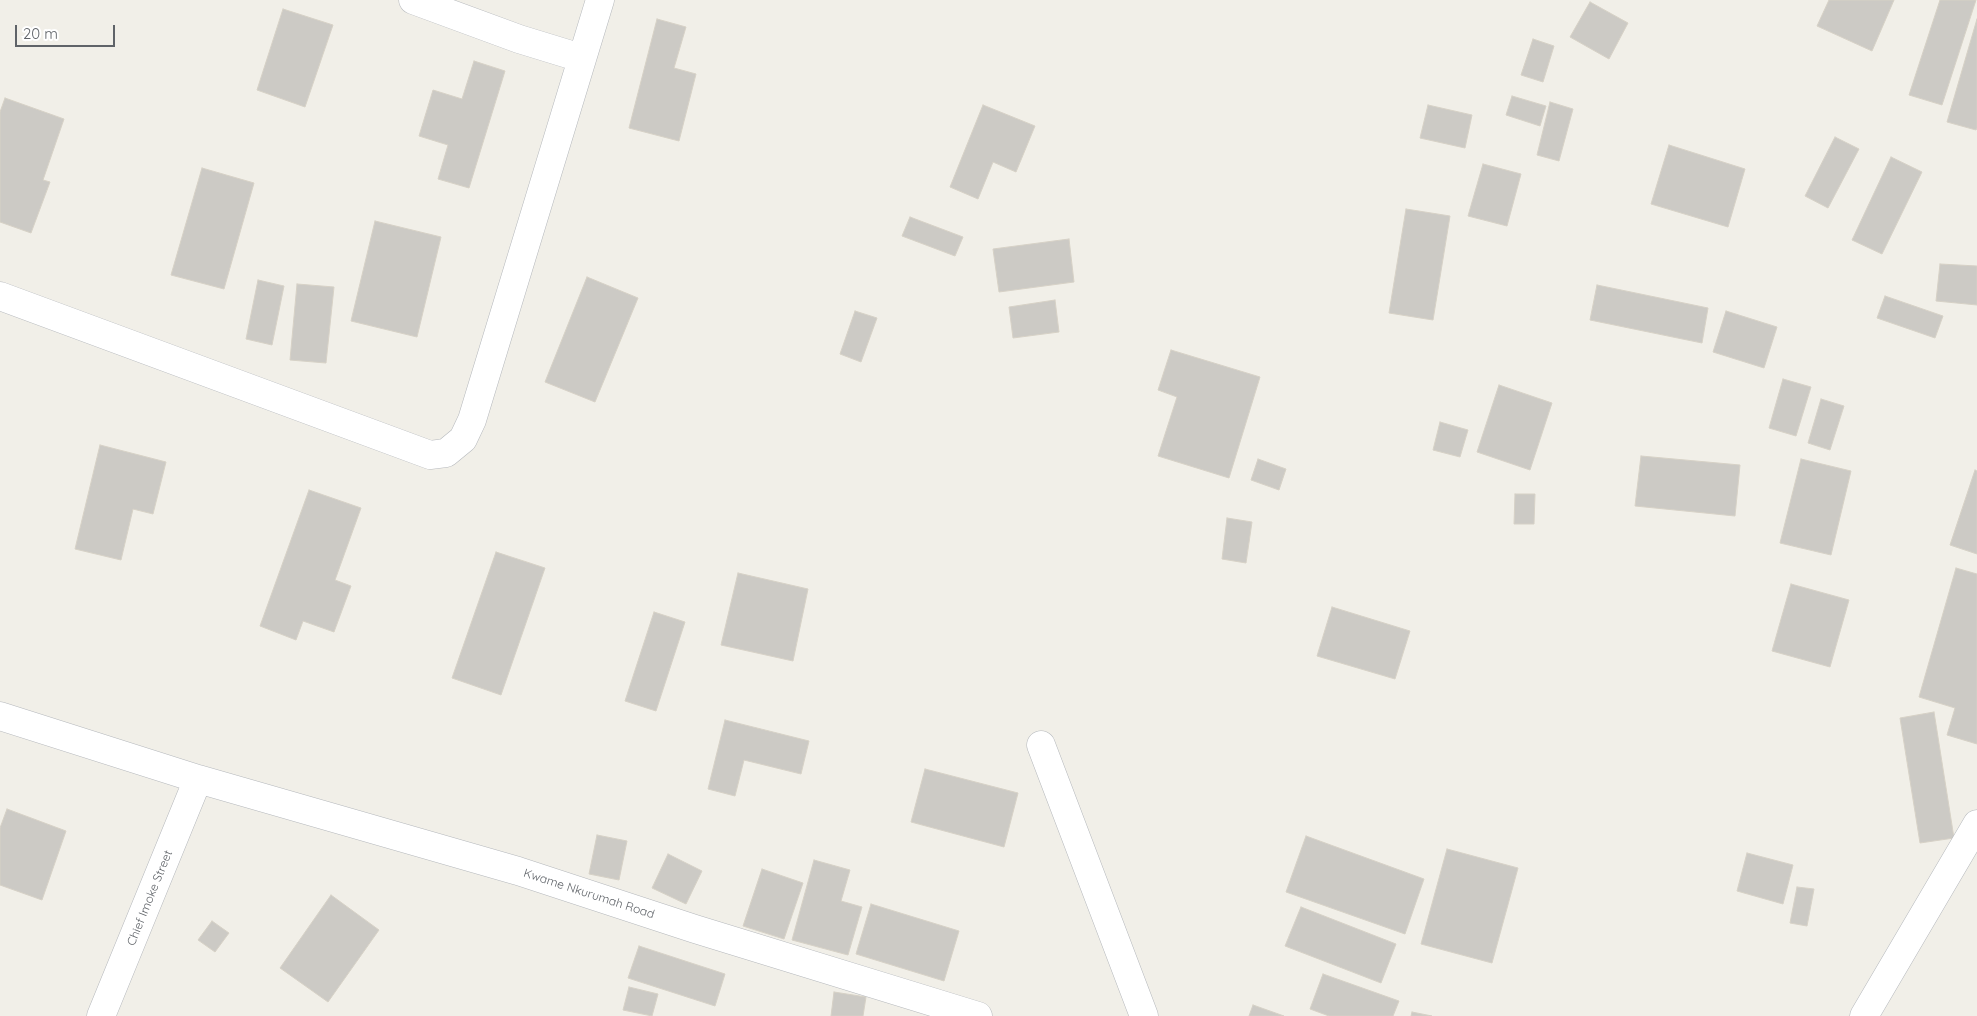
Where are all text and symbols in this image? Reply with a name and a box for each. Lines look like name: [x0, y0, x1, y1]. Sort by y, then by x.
scale bar: [18, 15, 118, 47]
text: 20 m: [23, 24, 58, 43]
street label: Chief Imoke Street: [124, 848, 176, 948]
street label: Kwame Nkurumah Road: [522, 866, 656, 922]

